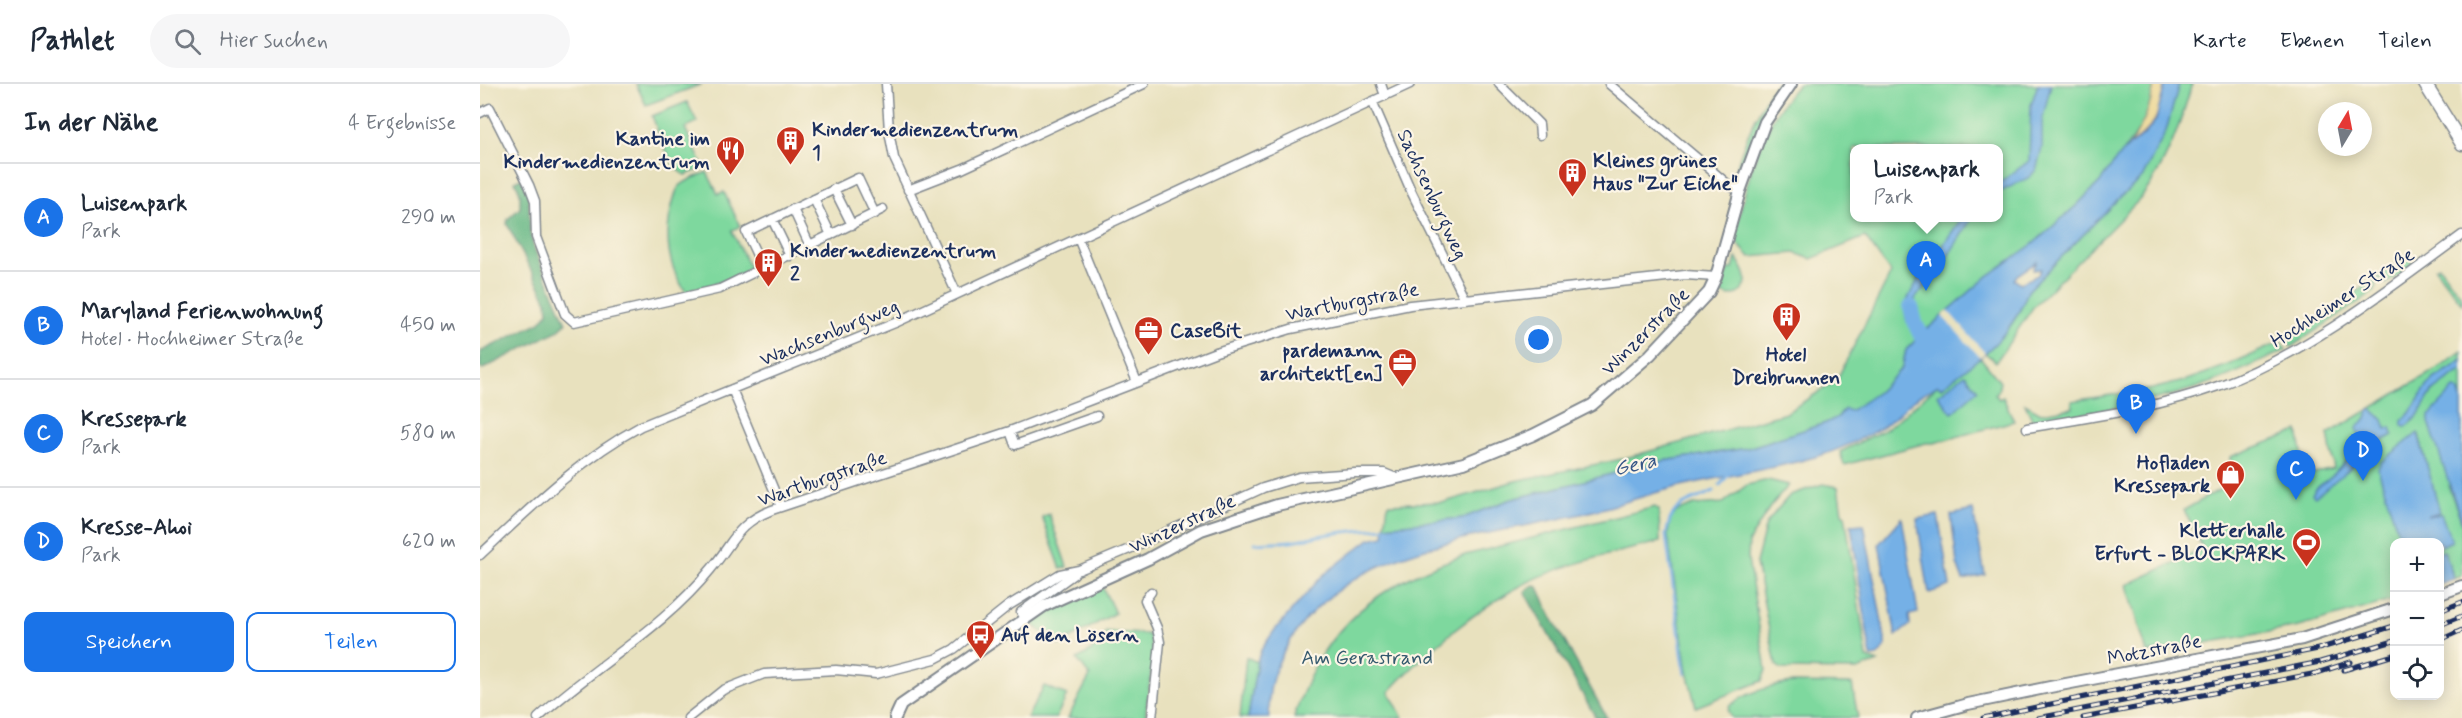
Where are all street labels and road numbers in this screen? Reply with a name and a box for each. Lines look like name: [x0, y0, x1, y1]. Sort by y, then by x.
street label: Sachsenburgweg: [1388, 125, 1474, 265]
street label: Hochheimer Straße: [2266, 241, 2420, 355]
street label: Wartburgstraße: [1283, 276, 1422, 330]
street label: Winzerstraße: [1596, 282, 1696, 382]
street label: Wachsenburgweg: [756, 293, 904, 375]
street label: Wartburgstraße: [754, 445, 891, 515]
street label: Winzerstraße: [1125, 488, 1241, 561]
street label: Motzstraße: [2105, 628, 2204, 673]

